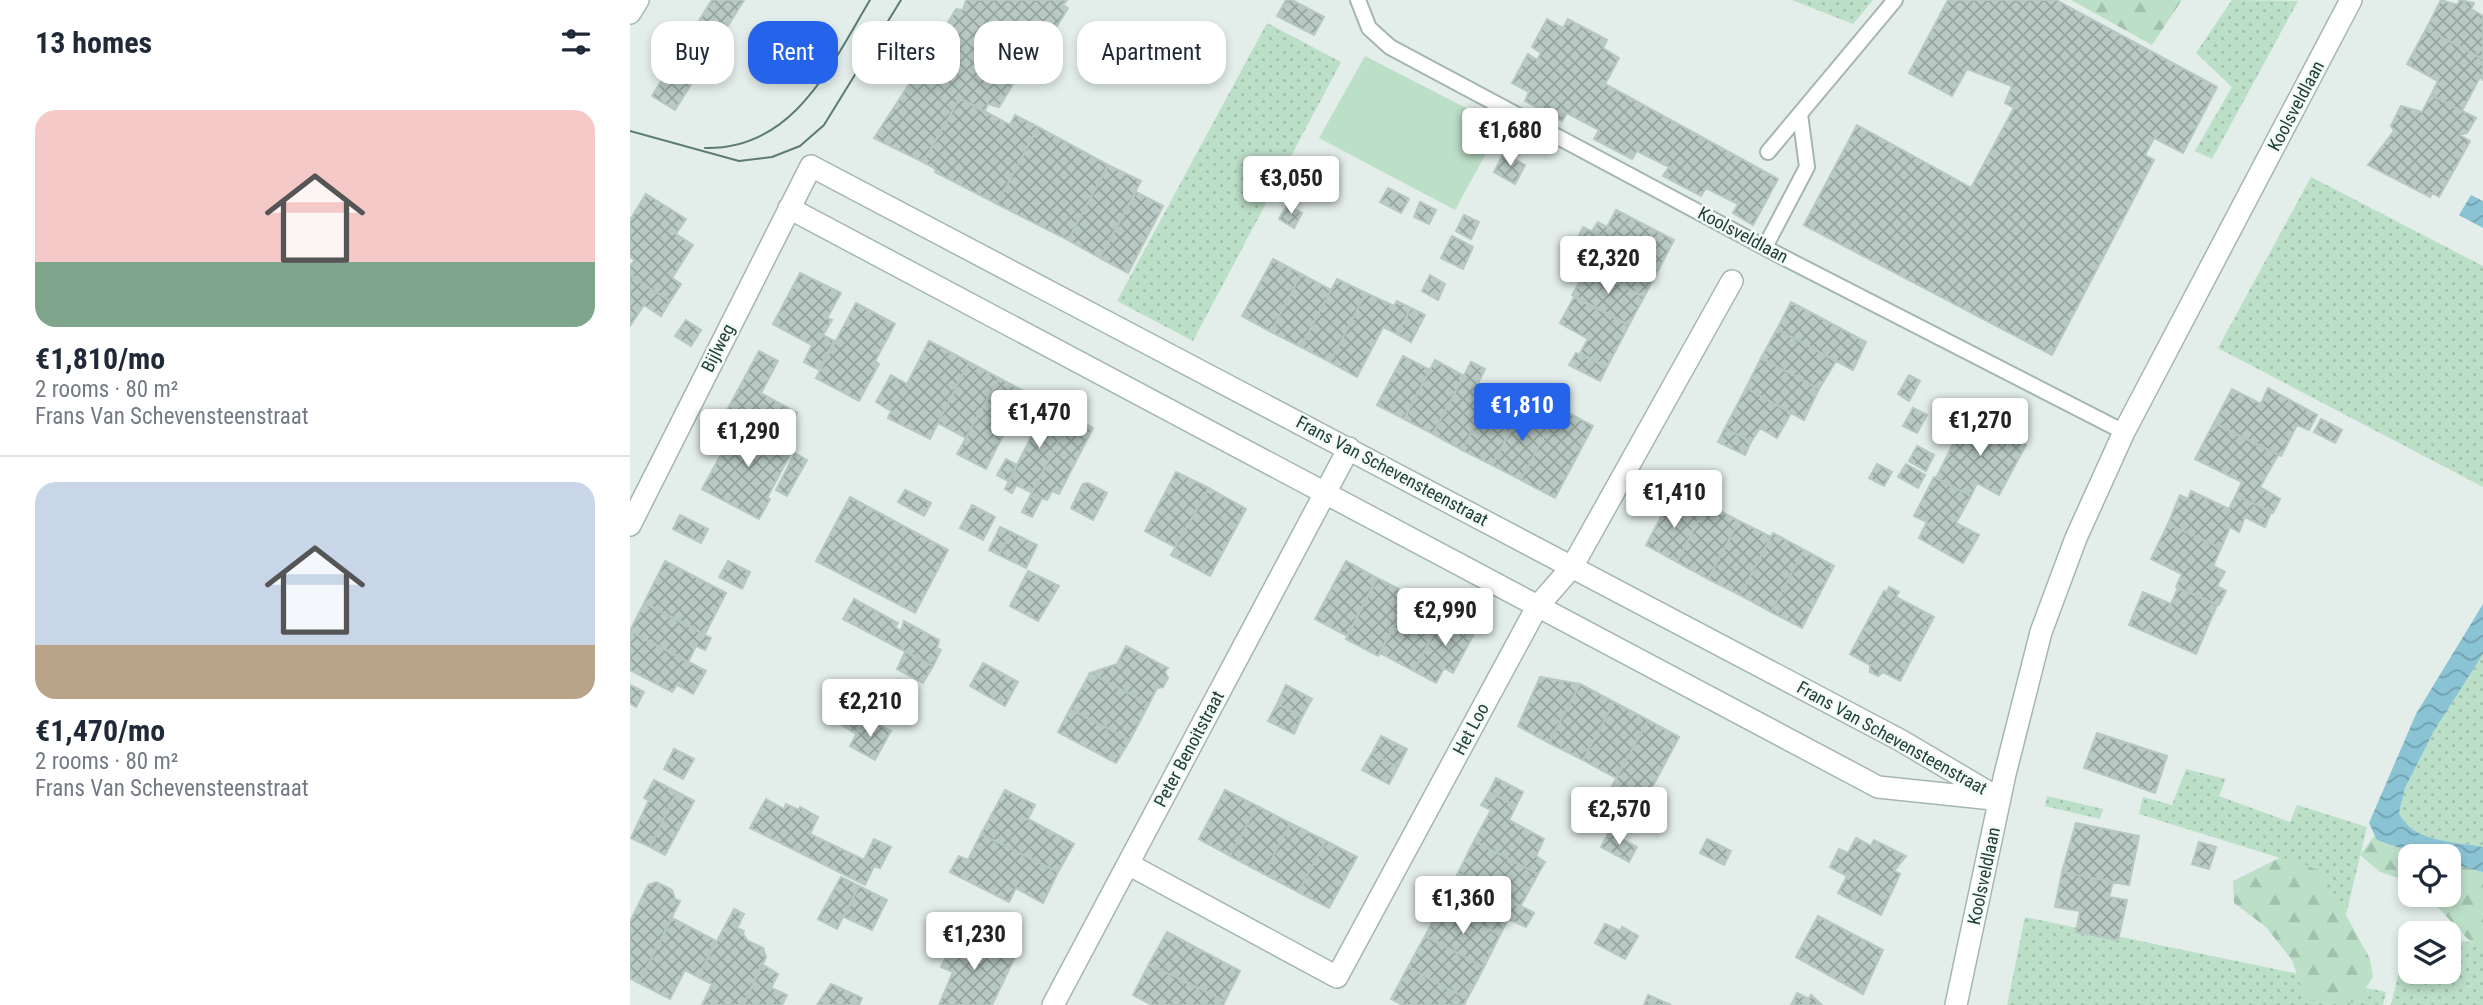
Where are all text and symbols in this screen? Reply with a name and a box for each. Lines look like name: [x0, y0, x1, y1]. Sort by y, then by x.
chip: Buy: [651, 21, 734, 84]
chip: Rent: [748, 21, 838, 84]
chip: Filters: [852, 21, 960, 84]
chip: New: [974, 21, 1063, 84]
chip: Apartment: [1077, 21, 1226, 84]
icon: filters: [557, 23, 595, 61]
text: 13 homes: [35, 25, 152, 60]
street label: Koolsveldlaan: [2263, 57, 2328, 154]
pin: €1,680: [1453, 108, 1567, 168]
text: €1,680: [1478, 117, 1542, 144]
icon: home: [252, 155, 378, 281]
pin: €3,050: [1234, 156, 1348, 216]
text: €3,050: [1259, 165, 1323, 192]
street label: Koolsveldlaan: [1695, 202, 1792, 267]
pin: €2,320: [1551, 236, 1665, 296]
text: €2,320: [1576, 245, 1640, 272]
street label: Bijlweg: [697, 320, 739, 375]
text: €1,810/mo: [35, 341, 165, 376]
text: 2 rooms · 80 m²: [35, 376, 178, 403]
pin: €1,810: [1465, 384, 1579, 443]
pin: €1,470: [982, 391, 1096, 450]
text: €1,810: [1490, 392, 1554, 419]
pin: €1,270: [1923, 398, 2037, 458]
text: €1,470: [1007, 399, 1071, 426]
text: Frans Van Schevensteenstraat: [35, 403, 309, 430]
text: €1,270: [1948, 407, 2012, 434]
pin: €1,290: [691, 410, 805, 469]
street label: Frans Van Schevensteenstraat: [1293, 411, 1492, 530]
text: €1,290: [716, 418, 780, 445]
pin: €1,410: [1617, 470, 1731, 530]
text: €1,410: [1642, 479, 1706, 506]
icon: home: [252, 527, 378, 653]
pin: €2,990: [1388, 588, 1502, 648]
text: €2,990: [1413, 597, 1477, 624]
street label: Frans Van Schevensteenstraat: [1793, 676, 1991, 799]
pin: €2,210: [813, 680, 927, 739]
street label: Peter Benoitstraat: [1149, 687, 1228, 810]
text: €2,210: [838, 688, 902, 715]
street label: Het Loo: [1448, 699, 1493, 758]
text: €1,470/mo: [35, 713, 165, 748]
text: 2 rooms · 80 m²: [35, 748, 178, 775]
text: Frans Van Schevensteenstraat: [35, 775, 309, 802]
pin: €2,570: [1562, 788, 1676, 847]
text: €2,570: [1587, 796, 1651, 823]
street label: Koolsveldlaan: [1963, 825, 2004, 927]
map controls: [2398, 844, 2461, 984]
button: locate: [2398, 844, 2461, 907]
pin: €1,360: [1406, 876, 1520, 936]
text: €1,360: [1431, 885, 1495, 912]
pin: €1,230: [917, 912, 1031, 972]
text: €1,230: [942, 921, 1006, 948]
button: layers: [2398, 921, 2461, 984]

